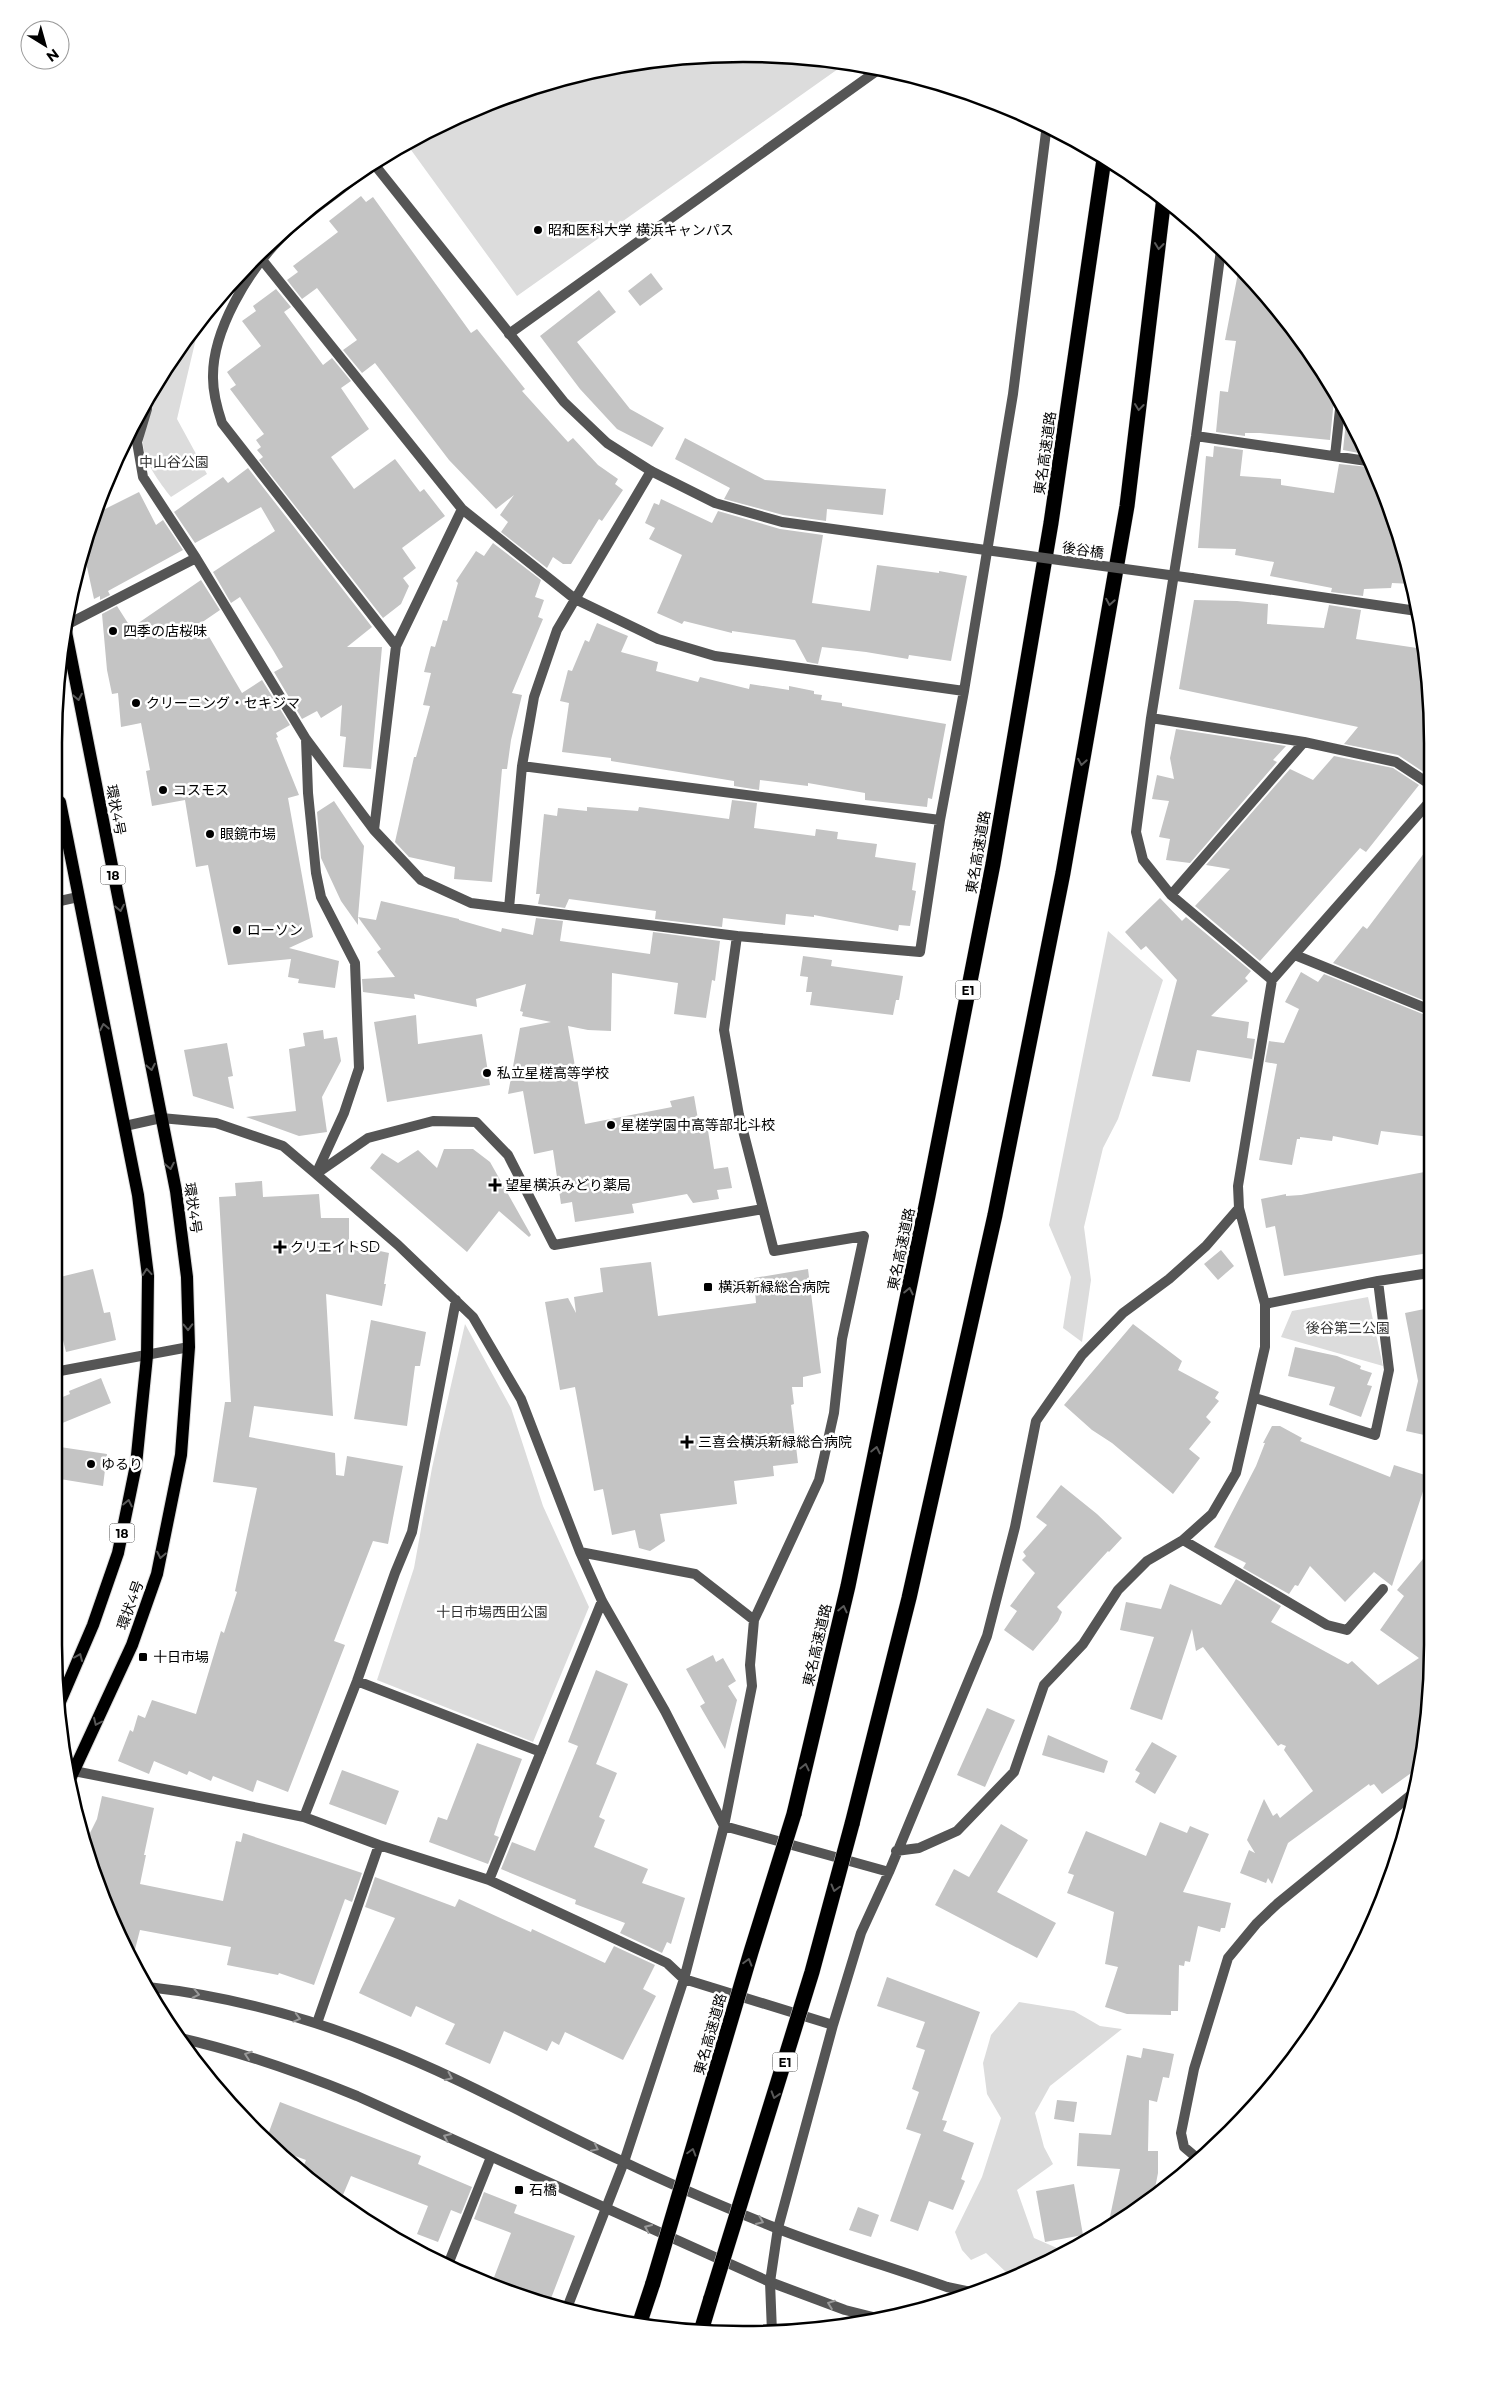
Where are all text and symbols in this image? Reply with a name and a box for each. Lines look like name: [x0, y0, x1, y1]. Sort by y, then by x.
north arrow: [20, 20, 70, 70]
text: N: [43, 45, 63, 66]
place label: 昭和医科大学 横浜キャンパス: [548, 221, 734, 239]
marker: 昭和医科大学 横浜キャンパス: [532, 224, 544, 236]
one-way arrow: [1154, 241, 1164, 250]
one-way arrow: [1134, 403, 1145, 411]
street label: 東名高速道路: [1030, 410, 1060, 496]
park label: 中山谷公園: [139, 453, 209, 471]
street label: 後谷橋: [1061, 538, 1105, 562]
one-way arrow: [1106, 598, 1116, 607]
place label: 四季の店桜味: [123, 622, 207, 640]
marker: 四季の店桜味: [107, 625, 119, 637]
one-way arrow: [73, 692, 83, 701]
place label: クリーニング・セキジマ: [146, 694, 300, 712]
marker: クリーニング・セキジマ: [130, 697, 142, 709]
one-way arrow: [1078, 758, 1088, 767]
place label: コスモス: [173, 781, 229, 799]
street label: 環状4号: [102, 783, 130, 837]
marker: コスモス: [157, 784, 169, 796]
street label: 東名高速道路: [962, 809, 994, 895]
place label: 眼鏡市場: [220, 825, 276, 843]
marker: 眼鏡市場: [204, 828, 216, 840]
road number: 18: [100, 866, 126, 884]
one-way arrow: [114, 903, 124, 912]
place label: ローソン: [247, 921, 303, 939]
marker: ローソン: [231, 924, 243, 936]
road number: E1: [956, 980, 980, 1000]
one-way arrow: [100, 1023, 110, 1031]
one-way arrow: [145, 1063, 156, 1071]
place label: 私立星槎高等学校: [497, 1064, 609, 1082]
marker: 私立星槎高等学校: [481, 1067, 493, 1079]
place label: 星槎学園中高等部北斗校: [621, 1116, 775, 1134]
marker: 星槎学園中高等部北斗校: [605, 1119, 617, 1131]
one-way arrow: [165, 1161, 175, 1170]
place label: 望星横浜みどり薬局: [505, 1176, 631, 1194]
marker: 望星横浜みどり薬局: [489, 1179, 501, 1191]
street label: 環状4号: [181, 1181, 205, 1235]
street label: 東名高速道路: [883, 1206, 919, 1292]
place label: クリエイトSD: [290, 1238, 380, 1256]
marker: クリエイトSD: [274, 1241, 286, 1253]
one-way arrow: [142, 1268, 153, 1276]
place label: 横浜新緑総合病院: [718, 1278, 830, 1296]
marker: 横浜新緑総合病院: [702, 1281, 714, 1293]
one-way arrow: [903, 1286, 914, 1295]
park label: 後谷第二公園: [1306, 1319, 1390, 1337]
one-way arrow: [183, 1324, 193, 1331]
place label: 三喜会横浜新緑総合病院: [698, 1433, 852, 1451]
marker: 三喜会横浜新緑総合病院: [680, 1435, 694, 1449]
one-way arrow: [870, 1445, 881, 1454]
place label: ゆるり: [101, 1455, 143, 1473]
marker: ゆるり: [85, 1458, 97, 1470]
one-way arrow: [123, 1498, 133, 1507]
road number: 18: [110, 1524, 134, 1542]
one-way arrow: [157, 1550, 167, 1559]
street label: 環状4号: [113, 1578, 147, 1632]
street label: 東名高速道路: [799, 1602, 835, 1688]
park label: 十日市場西田公園: [436, 1603, 548, 1621]
one-way arrow: [837, 1604, 848, 1613]
place label: 十日市場: [153, 1648, 209, 1666]
marker: 十日市場: [137, 1651, 149, 1663]
one-way arrow: [73, 1653, 84, 1662]
one-way arrow: [92, 1717, 103, 1726]
one-way arrow: [799, 1762, 810, 1771]
one-way arrow: [830, 1884, 840, 1892]
one-way arrow: [742, 1959, 752, 1967]
one-way arrow: [192, 1988, 201, 1999]
street label: 東名高速道路: [690, 1991, 730, 2077]
one-way arrow: [293, 2013, 301, 2023]
one-way arrow: [244, 2051, 253, 2061]
road number: E1: [772, 2052, 798, 2072]
one-way arrow: [444, 2071, 453, 2082]
one-way arrow: [770, 2090, 780, 2098]
one-way arrow: [443, 2132, 452, 2143]
one-way arrow: [590, 2142, 599, 2152]
one-way arrow: [686, 2148, 696, 2156]
place label: 石橋: [529, 2181, 557, 2199]
marker: 石橋: [513, 2184, 525, 2196]
one-way arrow: [755, 2214, 764, 2225]
one-way arrow: [644, 2224, 653, 2235]
one-way arrow: [827, 2300, 835, 2310]

